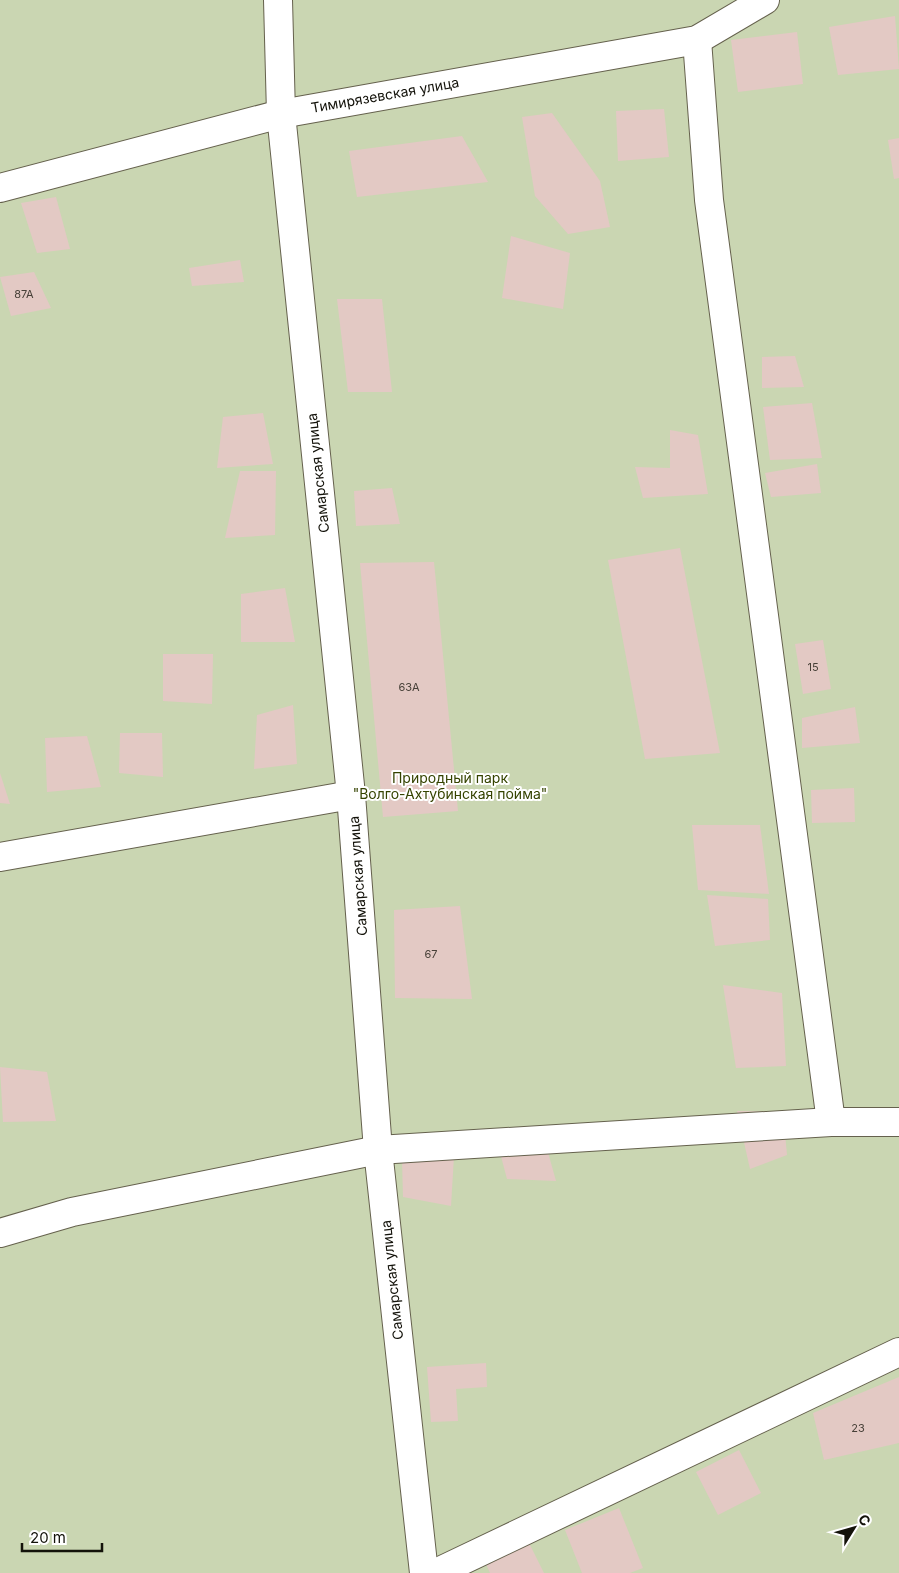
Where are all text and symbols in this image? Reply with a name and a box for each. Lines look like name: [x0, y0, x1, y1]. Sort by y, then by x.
street label: Тимирязевская улица: [310, 73, 460, 116]
house number: 87А: [14, 287, 34, 301]
street label: Самарская улица: [303, 412, 332, 534]
house number: 15: [807, 660, 819, 674]
house number: 63А: [398, 680, 420, 694]
park label: Природный парк "Волго-Ахтубинская пойма": [353, 769, 547, 802]
street label: Самарская улица: [345, 815, 370, 937]
house number: 67: [424, 947, 438, 961]
street label: Самарская улица: [377, 1219, 406, 1341]
house number: 23: [851, 1421, 865, 1435]
north arrow: [829, 1503, 879, 1553]
text: С: [855, 1511, 875, 1529]
scale bar: [22, 1520, 102, 1552]
text: 20 m: [30, 1528, 66, 1547]

